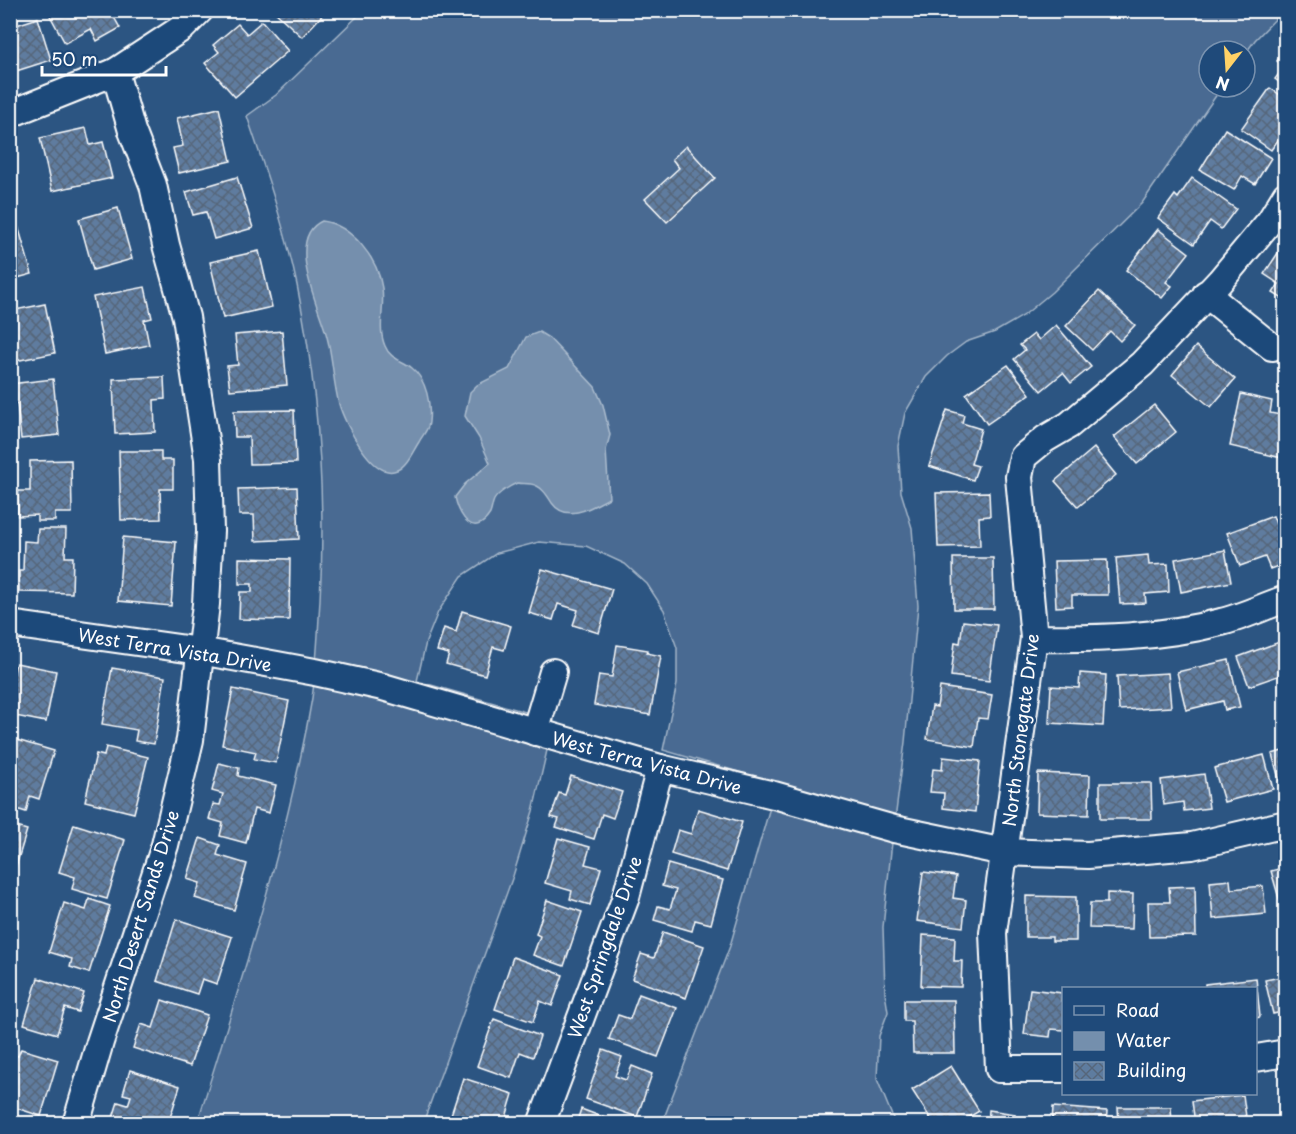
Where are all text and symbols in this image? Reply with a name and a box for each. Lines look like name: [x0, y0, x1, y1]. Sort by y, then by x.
scale bar: [42, 39, 166, 77]
north arrow: [1197, 39, 1257, 99]
text: 50 m: [51, 45, 98, 72]
text: N: [1213, 71, 1232, 98]
street label: West Terra Vista Drive: [76, 620, 274, 678]
street label: North Stonegate Drive: [995, 632, 1045, 828]
street label: West Terra Vista Drive: [549, 724, 745, 800]
street label: North Desert Sands Drive: [95, 806, 185, 1026]
street label: West Springdale Drive: [560, 852, 648, 1042]
legend: [1062, 987, 1257, 1095]
text: Road: [1116, 996, 1160, 1023]
text: Water: [1116, 1026, 1171, 1053]
text: Building: [1116, 1056, 1186, 1083]

